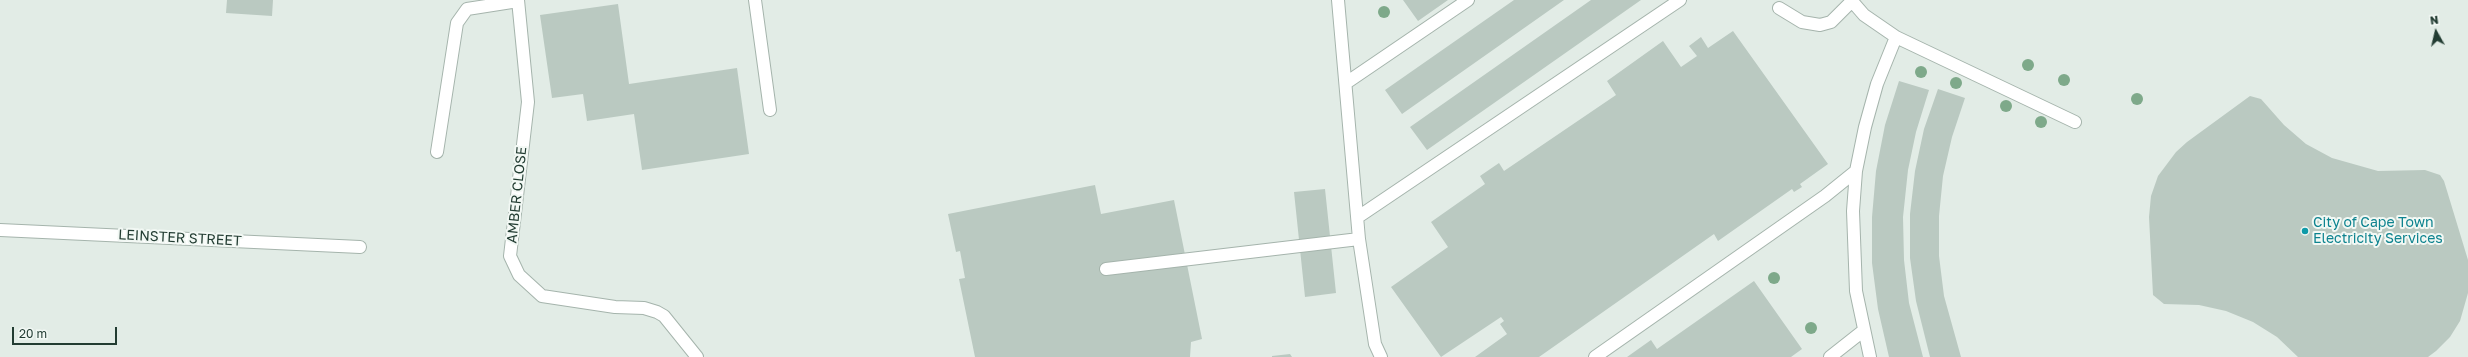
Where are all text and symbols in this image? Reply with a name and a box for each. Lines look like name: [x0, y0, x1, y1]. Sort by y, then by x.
north arrow: [2416, 12, 2456, 52]
text: N: [2429, 13, 2439, 27]
street label: AMBER CLOSE: [504, 146, 530, 244]
place label: City of Cape Town Electricity Services: [2313, 215, 2443, 248]
street label: LEINSTER STREET: [118, 226, 242, 250]
marker: City of Cape Town Electricity Services: [2300, 226, 2310, 236]
scale bar: [14, 319, 119, 345]
text: 20 m: [19, 326, 47, 341]

